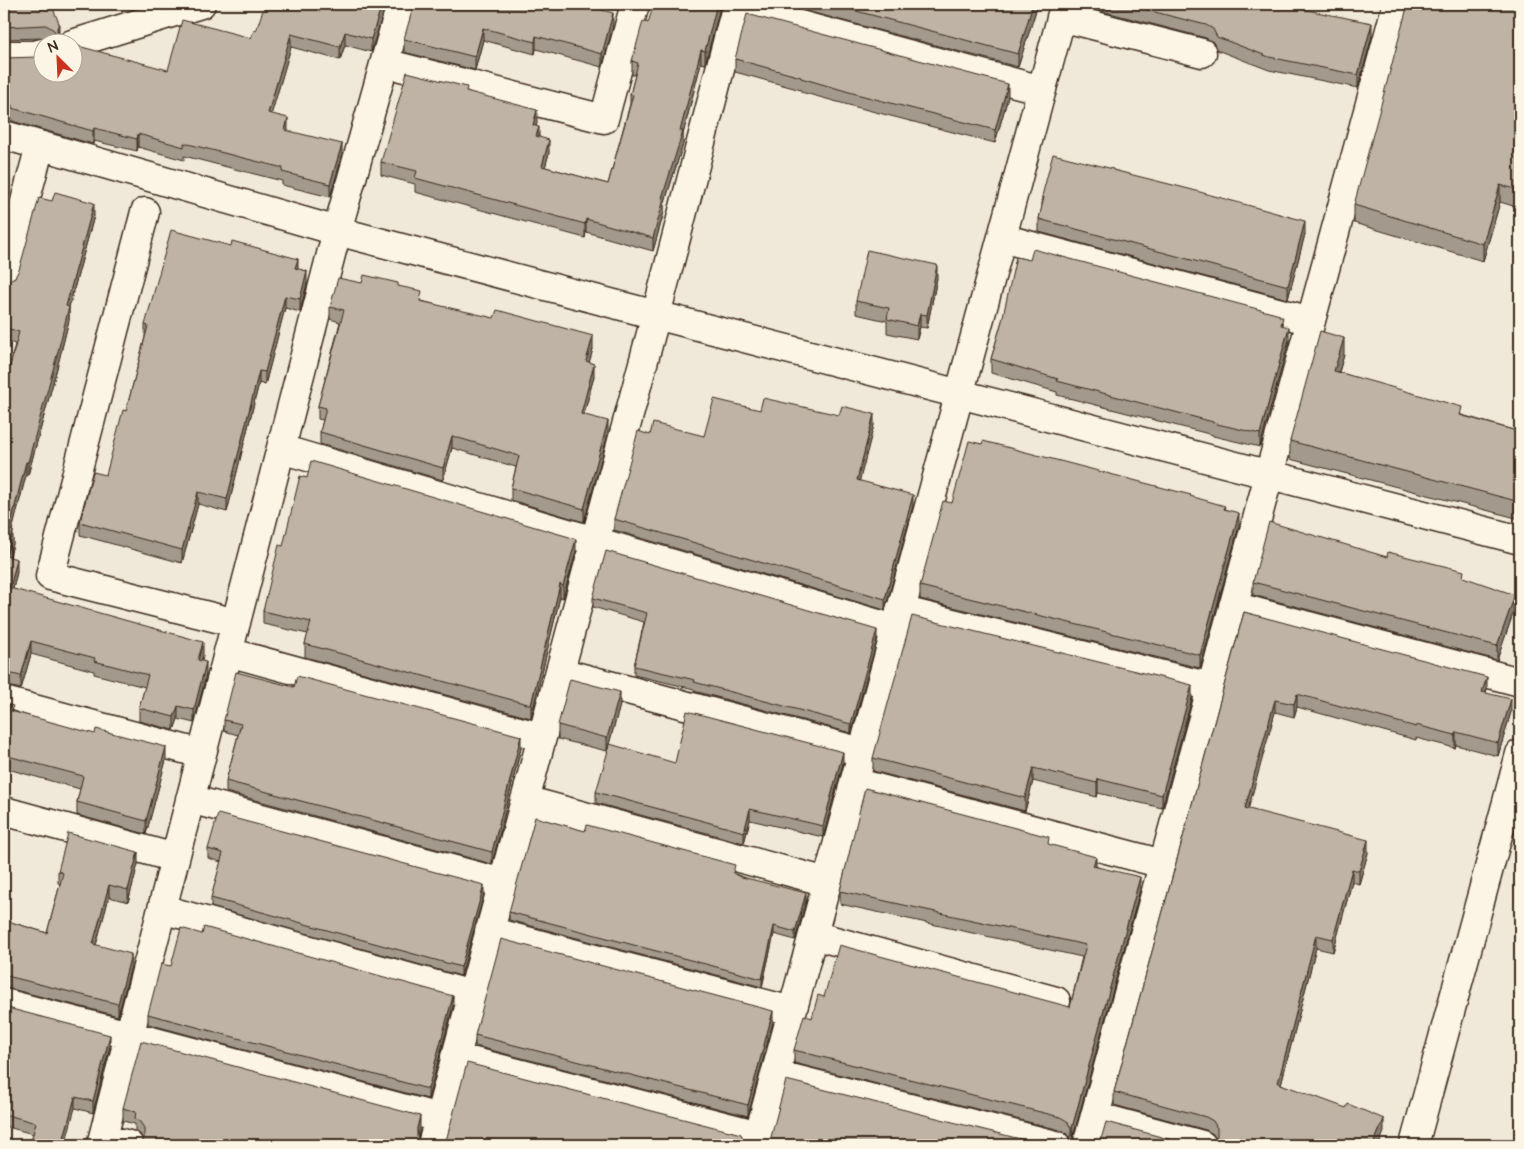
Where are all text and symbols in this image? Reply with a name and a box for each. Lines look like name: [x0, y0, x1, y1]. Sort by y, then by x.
north arrow: [32, 32, 82, 82]
text: N: [45, 36, 61, 58]

